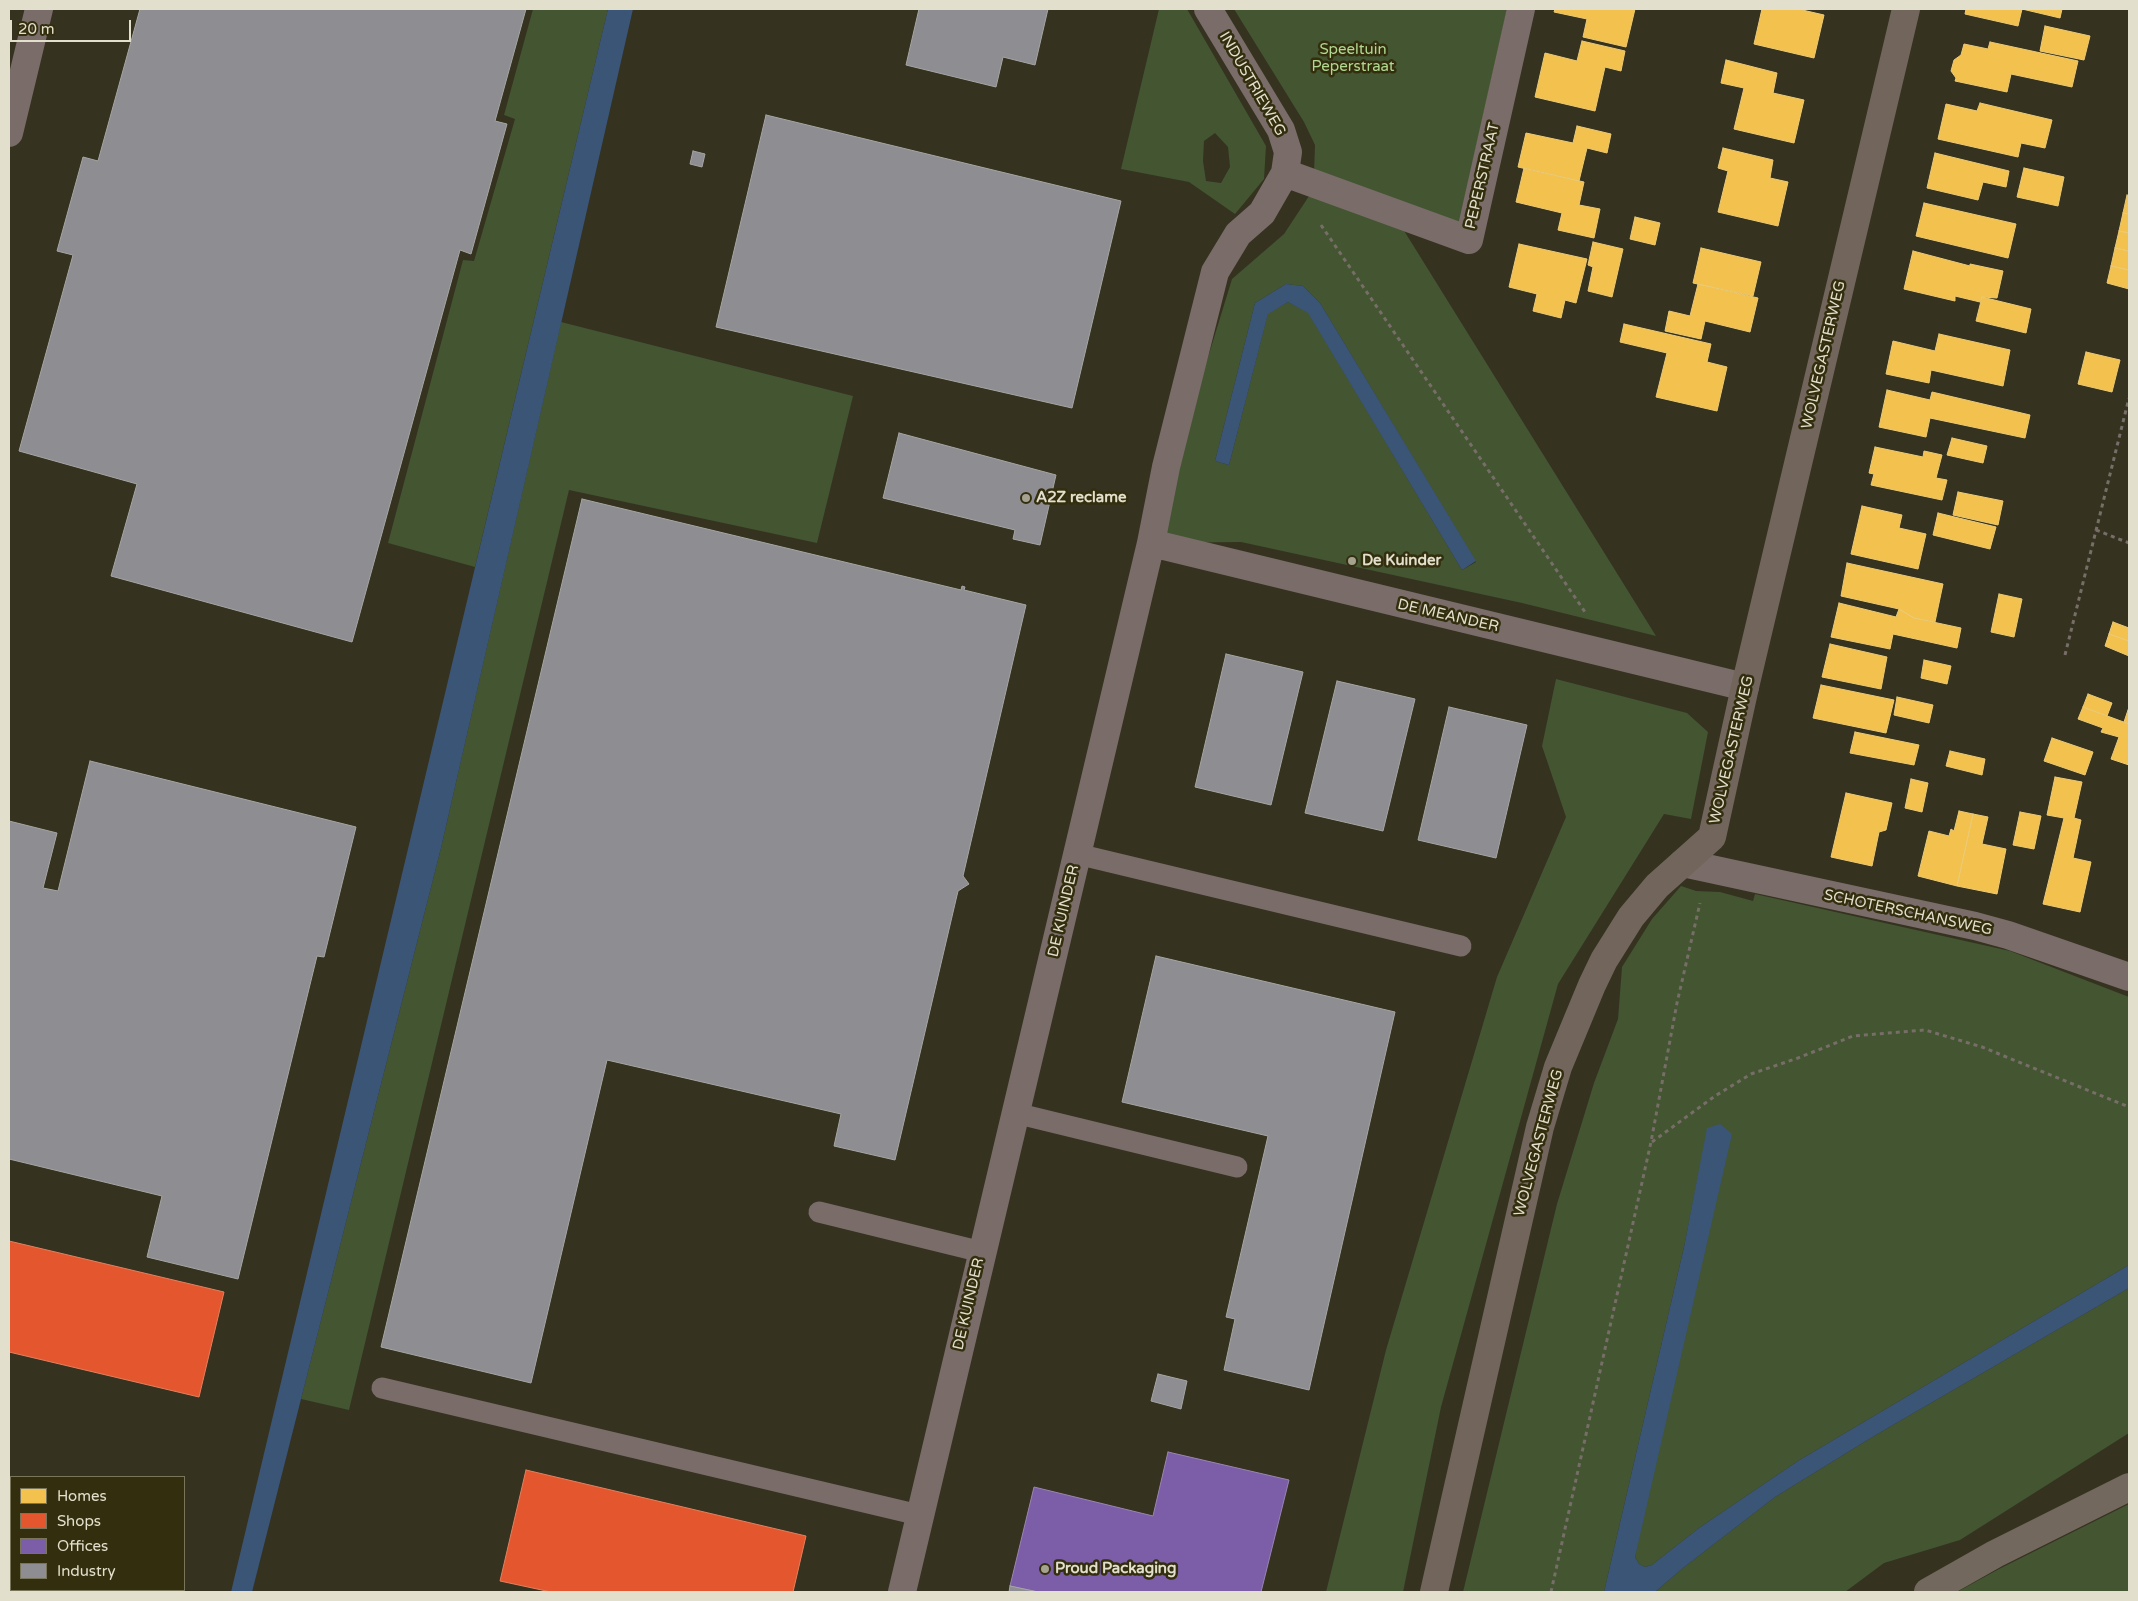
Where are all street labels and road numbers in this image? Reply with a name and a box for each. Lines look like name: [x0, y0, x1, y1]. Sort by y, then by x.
street label: INDUSTRIEWEG: [1215, 29, 1289, 139]
street label: PEPERSTRAAT: [1462, 121, 1504, 231]
street label: WOLVEGASTERWEG: [1798, 279, 1850, 431]
street label: DE MEANDER: [1396, 596, 1500, 636]
street label: WOLVEGASTERWEG: [1706, 674, 1758, 826]
street label: DE KUINDER: [1045, 863, 1083, 959]
street label: SCHOTERSCHANSWEG: [1822, 886, 1994, 940]
street label: WOLVEGASTERWEG: [1511, 1067, 1567, 1219]
street label: DE KUINDER: [950, 1256, 988, 1352]

